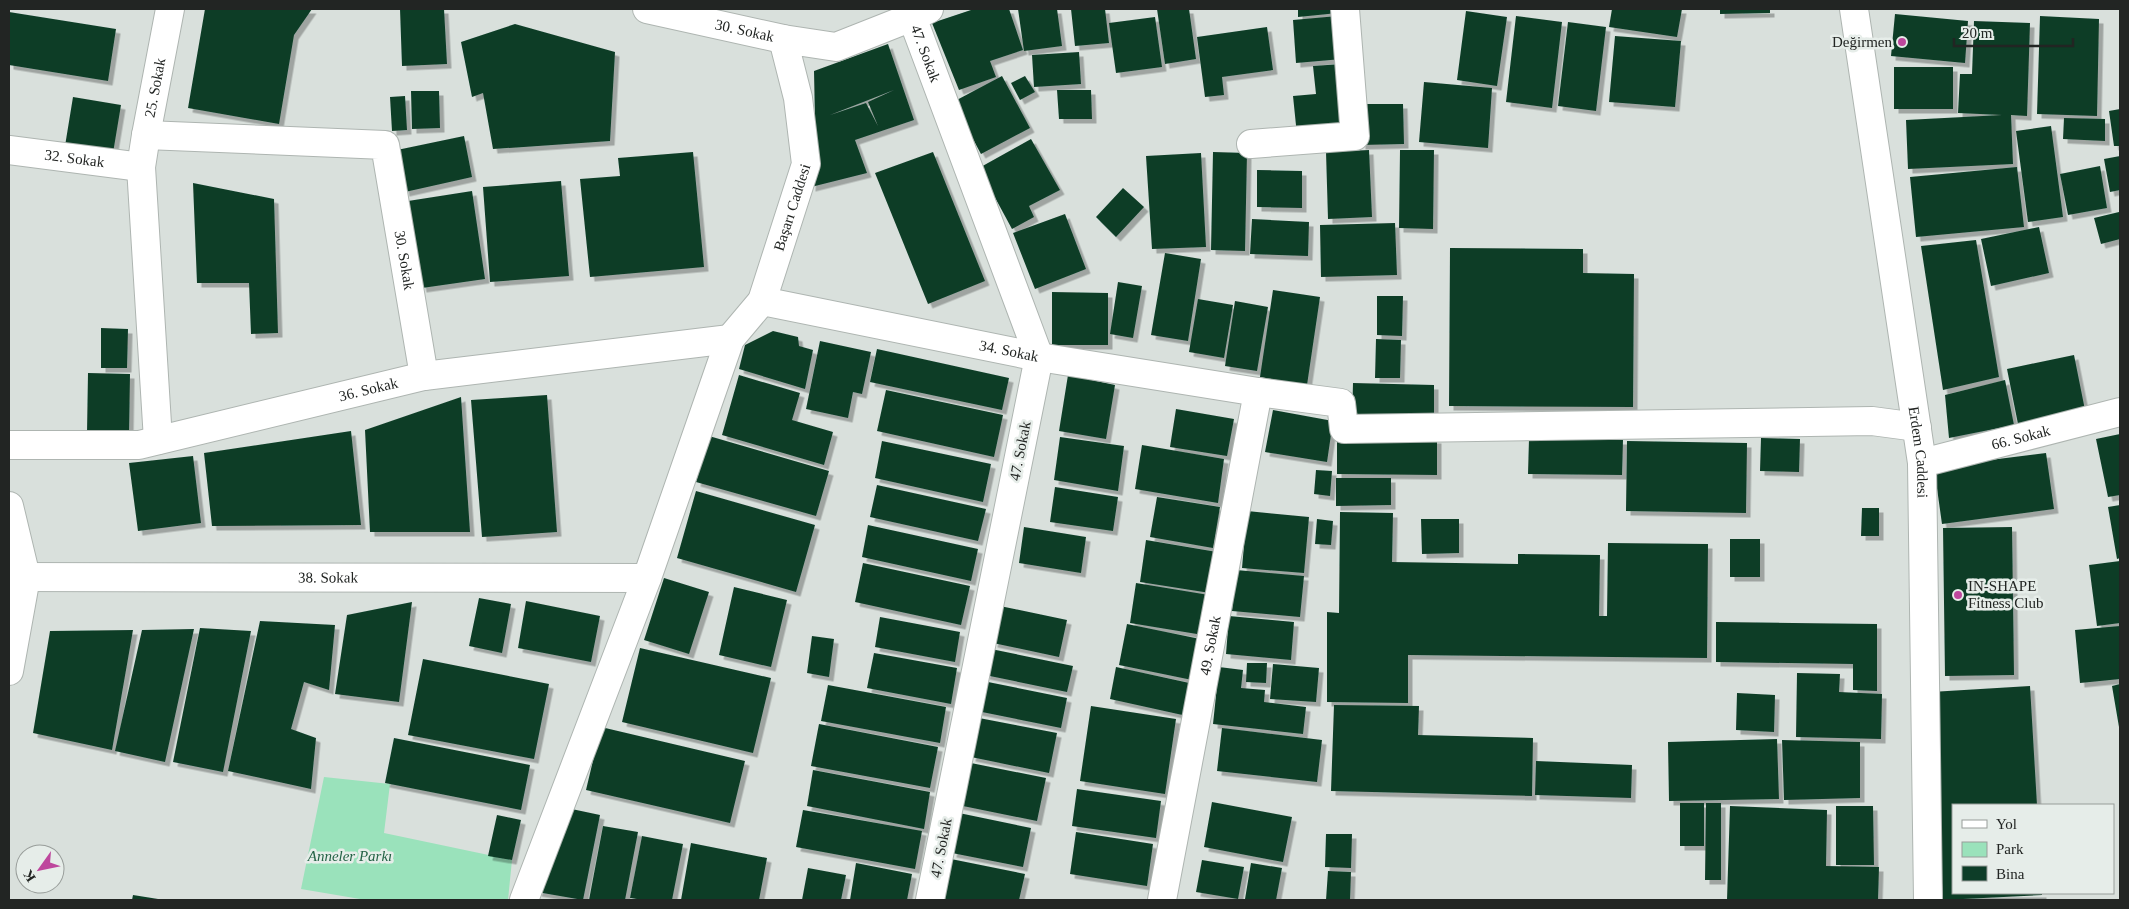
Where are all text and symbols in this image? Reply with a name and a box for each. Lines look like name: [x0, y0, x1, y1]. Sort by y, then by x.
scale bar: [1954, 15, 2073, 47]
street label: 30. Sokak: [714, 16, 776, 45]
street label: 47. Sokak: [908, 23, 944, 85]
text: 20 m: [1962, 25, 1993, 41]
place label: Değirmen: [1832, 34, 1892, 50]
marker: Değirmen: [1896, 36, 1908, 48]
street label: 25. Sokak: [142, 56, 169, 119]
street label: 32. Sokak: [44, 147, 106, 170]
street label: Başarı Caddesi: [771, 162, 814, 253]
street label: 30. Sokak: [392, 229, 417, 292]
street label: 34. Sokak: [978, 337, 1040, 365]
street label: 36. Sokak: [337, 375, 400, 404]
street label: Erdem Caddesi: [1906, 405, 1930, 498]
street label: 47. Sokak: [1006, 420, 1034, 482]
street label: 66. Sokak: [1990, 422, 2052, 453]
street label: 38. Sokak: [298, 569, 359, 586]
place label: IN-SHAPE Fitness Club: [1968, 578, 2043, 611]
marker: IN-SHAPE Fitness Club: [1952, 589, 1964, 601]
street label: 49. Sokak: [1197, 614, 1224, 676]
legend: [1952, 804, 2114, 894]
text: Yol: [1996, 816, 2017, 832]
street label: 47. Sokak: [927, 817, 955, 879]
text: Park: [1996, 841, 2024, 857]
north arrow: [15, 844, 65, 894]
park label: Anneler Parkı: [307, 848, 392, 864]
text: Bina: [1996, 866, 2025, 882]
text: K: [20, 867, 39, 884]

